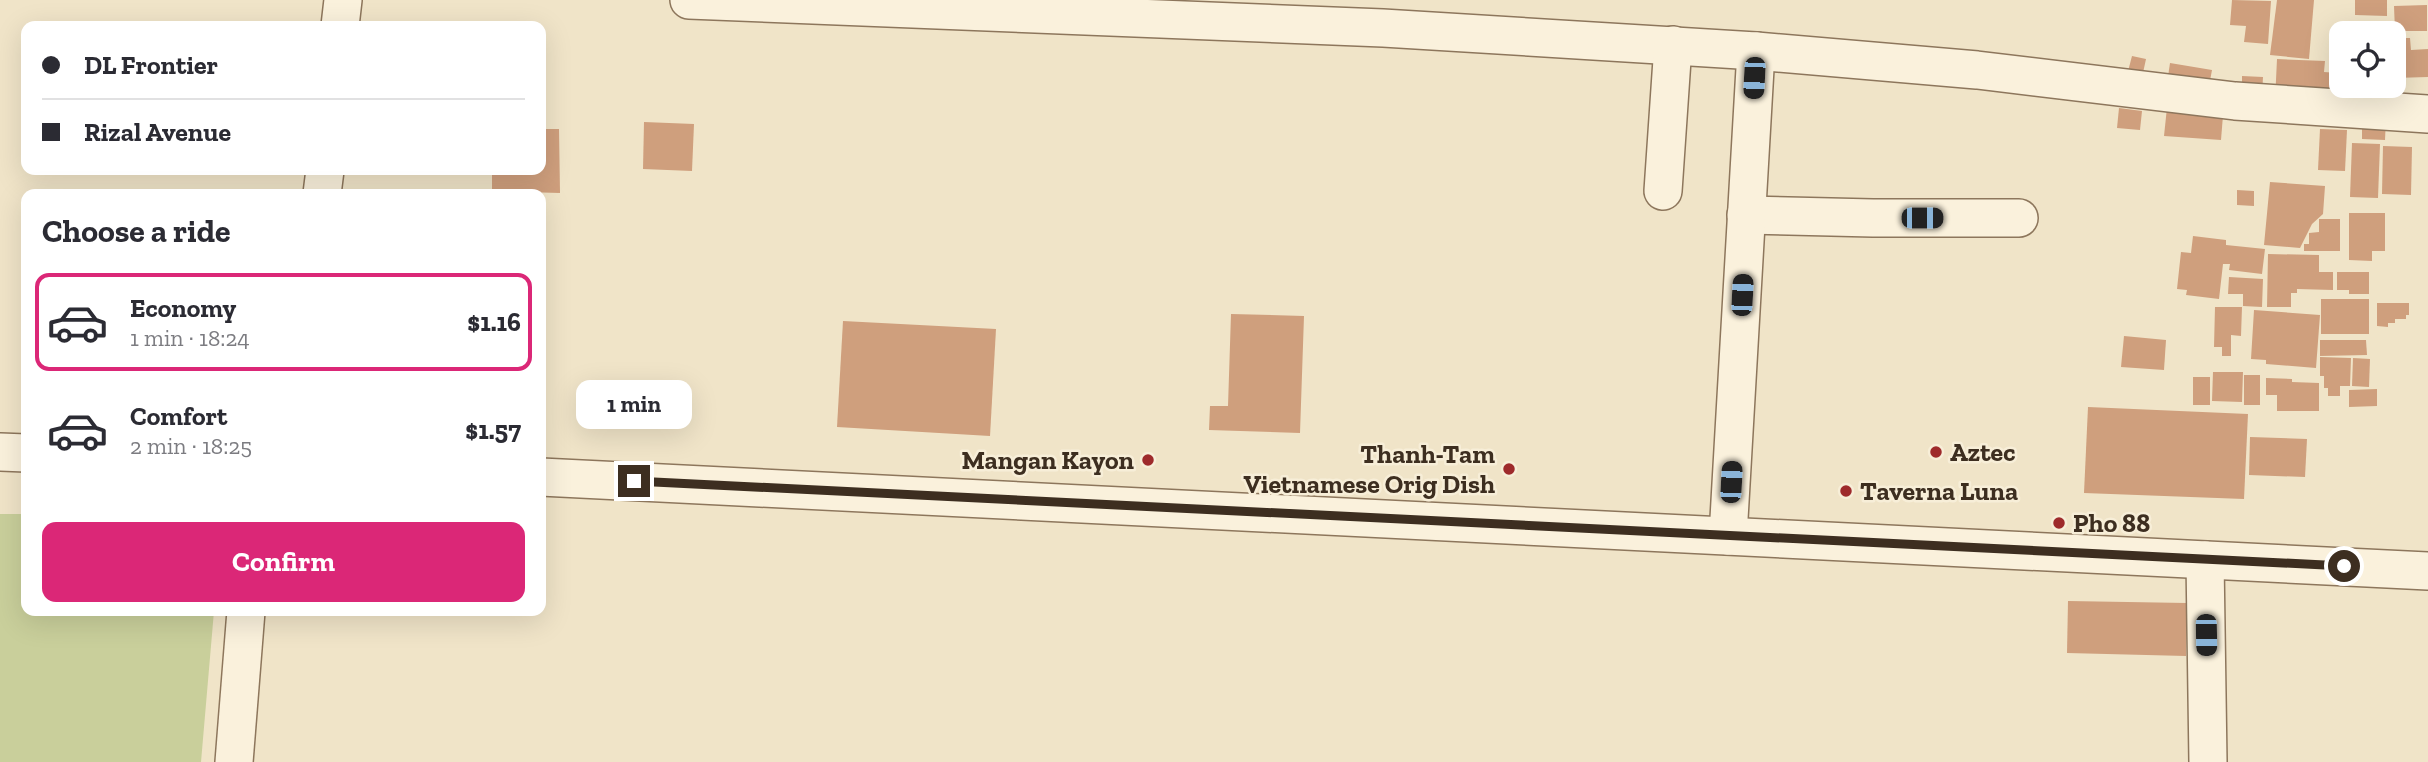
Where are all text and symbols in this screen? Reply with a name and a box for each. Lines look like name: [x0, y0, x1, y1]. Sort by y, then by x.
map controls: [2329, 21, 2406, 98]
button: locate: [2329, 21, 2406, 98]
text: DL Frontier: [84, 49, 218, 81]
car: [1743, 56, 1766, 100]
text: Rizal Avenue: [84, 116, 231, 148]
car: [1902, 208, 1944, 229]
text: Choose a ride: [42, 212, 230, 250]
car: [1731, 273, 1754, 317]
icon: car: [46, 291, 109, 354]
text: Economy: [130, 292, 236, 324]
text: $1.16: [467, 306, 521, 338]
text: 1 min · 18:24: [130, 324, 250, 352]
callout: 1 min: [576, 379, 692, 428]
text: 1 min: [607, 390, 661, 418]
icon: car: [46, 399, 109, 462]
text: Comfort: [130, 400, 227, 432]
text: $1.57: [465, 414, 521, 446]
text: 2 min · 18:25: [130, 432, 252, 460]
place label: Aztec: [1950, 436, 2015, 468]
place label: Thanh-Tam Vietnamese Orig Dish: [1244, 438, 1495, 500]
place label: Mangan Kayon: [961, 444, 1135, 476]
marker: Aztec: [1928, 444, 1944, 460]
marker: Mangan Kayon: [1140, 452, 1156, 468]
car: [1720, 460, 1743, 504]
marker: Thanh-Tam Vietnamese Orig Dish: [1501, 461, 1517, 477]
route end: [618, 465, 650, 497]
place label: Taverna Luna: [1860, 475, 2018, 507]
marker: Taverna Luna: [1838, 483, 1854, 499]
place label: Pho 88: [2073, 507, 2150, 539]
marker: Pho 88: [2051, 515, 2067, 531]
button: Confirm: [42, 522, 525, 602]
route start: [2328, 550, 2360, 582]
car: [2196, 614, 2217, 656]

